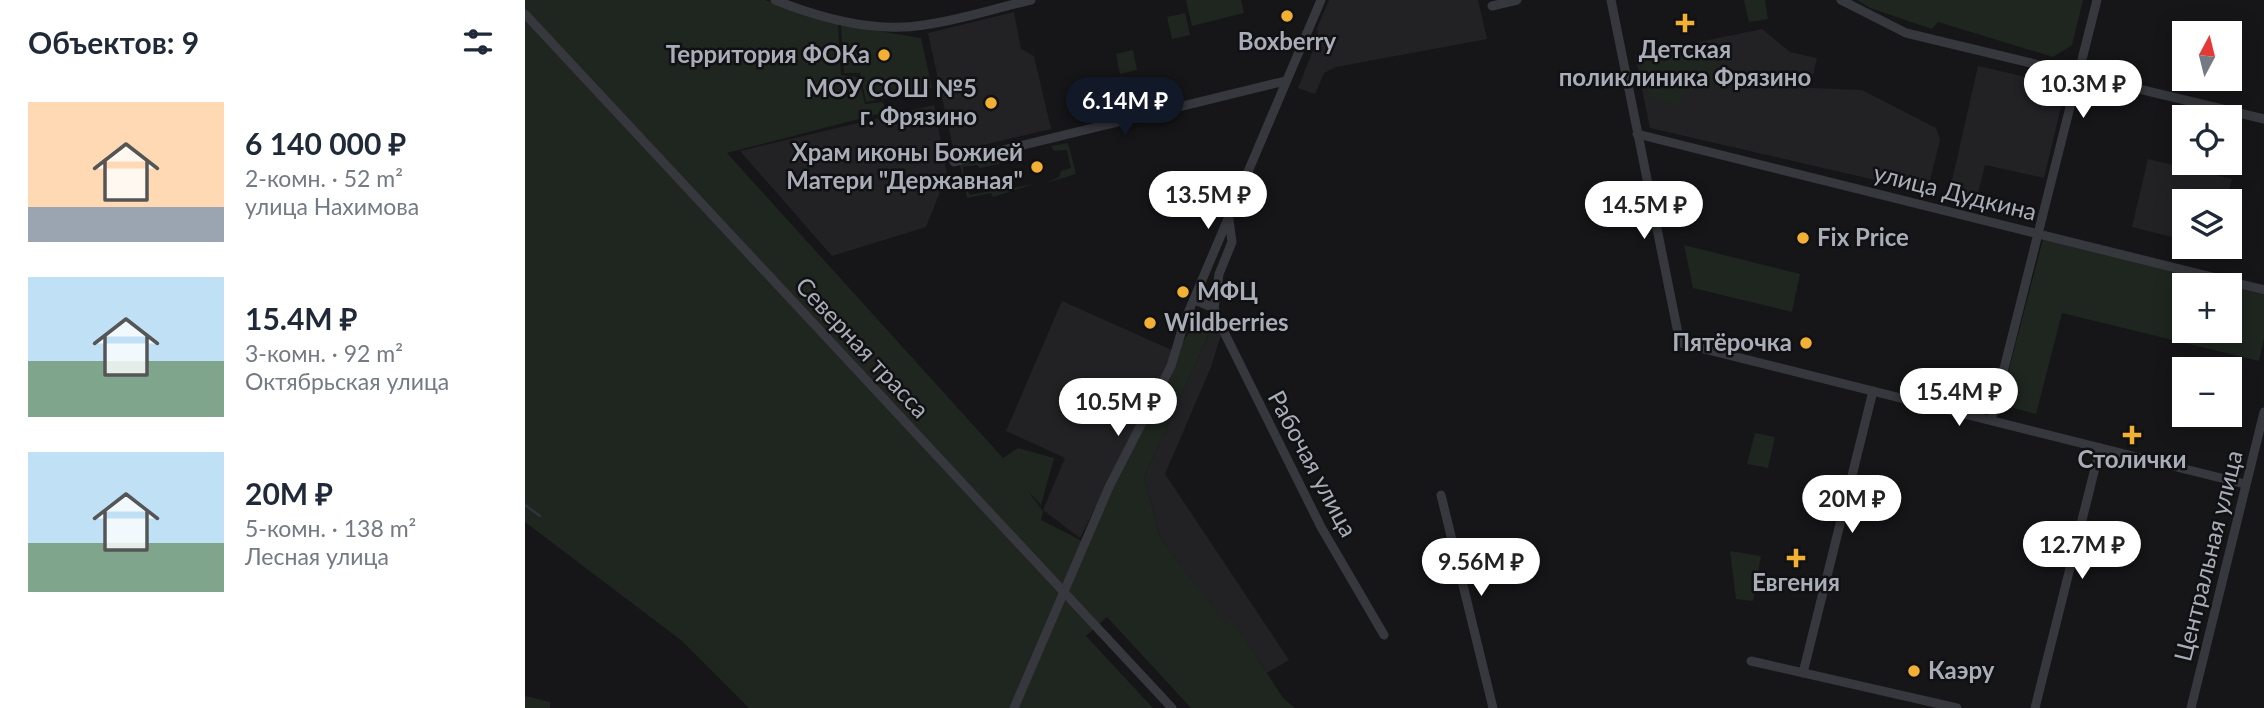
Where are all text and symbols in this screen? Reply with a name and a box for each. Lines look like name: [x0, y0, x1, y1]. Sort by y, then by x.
marker: Boxberry: [1279, 8, 1295, 24]
marker: Детская поликлиника Фрязино: [1675, 13, 1695, 33]
north arrow: [2172, 21, 2242, 91]
map controls: [2172, 21, 2242, 427]
icon: filters: [459, 23, 497, 61]
text: Объектов: 9: [28, 24, 199, 60]
place label: Boxberry: [1238, 26, 1337, 55]
place label: Детская поликлиника Фрязино: [1559, 34, 1811, 91]
place label: Территория ФОКа: [666, 39, 870, 68]
marker: Территория ФОКа: [876, 47, 892, 63]
pin: 10.3M ₽: [2018, 60, 2148, 120]
text: 10.3M ₽: [2040, 69, 2126, 97]
place label: МОУ СОШ №5 г. Фрязино: [805, 73, 977, 130]
pin: 6.14M ₽: [1060, 78, 1190, 137]
text: 6.14M ₽: [1082, 86, 1168, 114]
marker: МОУ СОШ №5 г. Фрязино: [983, 95, 999, 111]
button: locate: [2172, 105, 2242, 175]
text: 6 140 000 ₽: [245, 125, 406, 161]
icon: home: [84, 130, 168, 214]
place label: Храм иконы Божией Матери "Державная": [786, 137, 1023, 194]
street label: улица Дудкина: [1871, 157, 2040, 226]
marker: Храм иконы Божией Матери "Державная": [1029, 159, 1045, 175]
text: 2-комн. · 52 m²: [245, 164, 403, 192]
pin: 13.5M ₽: [1143, 172, 1273, 231]
text: 13.5M ₽: [1165, 180, 1251, 208]
pin: 14.5M ₽: [1579, 182, 1709, 241]
button: layers: [2172, 189, 2242, 259]
text: 14.5M ₽: [1601, 190, 1687, 218]
text: улица Нахимова: [245, 192, 419, 220]
place label: Fix Price: [1817, 222, 1909, 251]
marker: Fix Price: [1795, 230, 1811, 246]
street label: Северная трасса: [790, 271, 936, 423]
button: +: [2172, 273, 2242, 343]
place label: МФЦ: [1197, 276, 1258, 305]
marker: МФЦ: [1175, 284, 1191, 300]
text: 15.4M ₽: [245, 300, 357, 336]
icon: home: [84, 305, 168, 389]
place label: Wildberriеs: [1164, 307, 1289, 336]
marker: Wildberriеs: [1142, 315, 1158, 331]
place label: Пятёрочка: [1672, 327, 1792, 356]
marker: Пятёрочка: [1798, 335, 1814, 351]
text: 3-комн. · 92 m²: [245, 339, 403, 367]
button: −: [2172, 357, 2242, 427]
text: Октябрьская улица: [245, 367, 449, 395]
pin: 15.4M ₽: [1894, 368, 2024, 428]
text: 15.4M ₽: [1916, 377, 2002, 405]
pin: 10.5M ₽: [1053, 378, 1183, 438]
street label: Рабочая улица: [1263, 385, 1364, 541]
text: 10.5M ₽: [1075, 387, 1161, 415]
marker: Столички: [2124, 427, 2140, 443]
place label: Столички: [2078, 444, 2186, 473]
street label: Центральная улица: [2167, 447, 2248, 664]
text: 20M ₽: [245, 475, 333, 511]
pin: 20M ₽: [1803, 476, 1901, 535]
icon: home: [84, 480, 168, 564]
text: 20M ₽: [1818, 484, 1886, 512]
text: 5-комн. · 138 m²: [245, 514, 416, 542]
pin: 12.7M ₽: [2017, 522, 2147, 581]
text: 12.7M ₽: [2039, 530, 2125, 558]
pin: 9.56M ₽: [1416, 538, 1546, 598]
text: Лесная улица: [245, 542, 389, 570]
text: 9.56M ₽: [1438, 547, 1524, 575]
marker: Евгения: [1788, 550, 1804, 566]
place label: Евгения: [1752, 567, 1840, 596]
place label: Каэру: [1928, 655, 1995, 684]
marker: Каэру: [1906, 663, 1922, 679]

